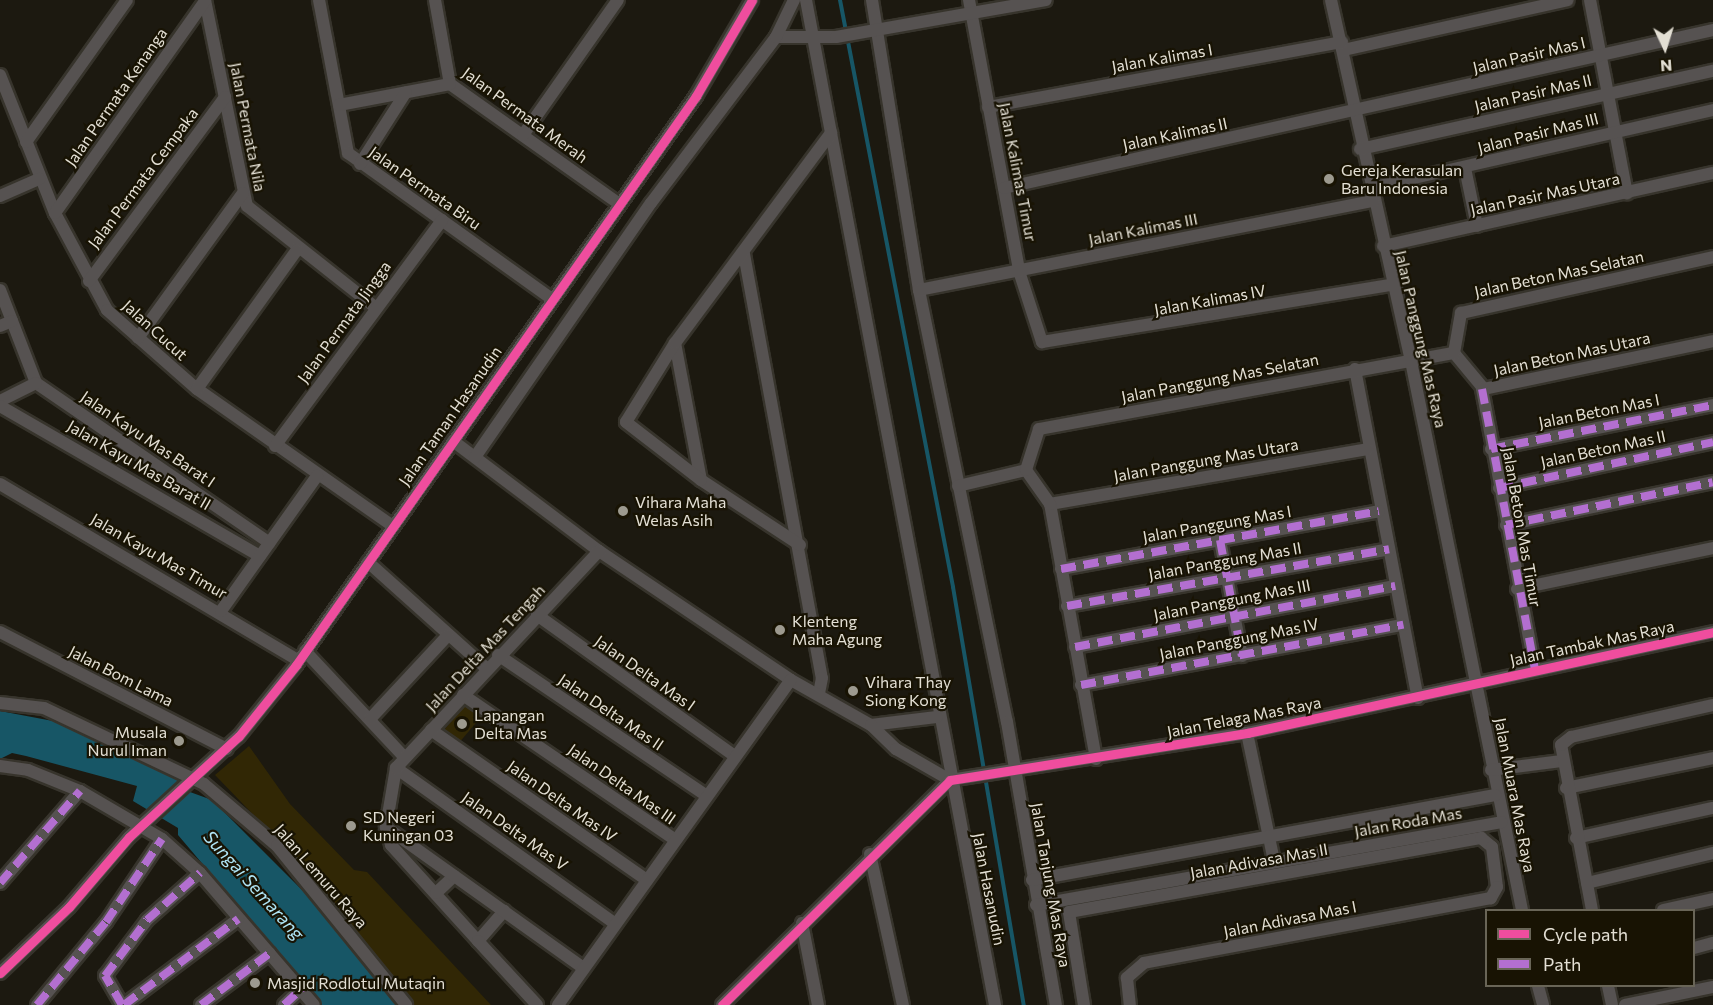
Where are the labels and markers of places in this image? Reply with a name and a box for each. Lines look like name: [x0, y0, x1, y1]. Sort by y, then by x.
place label: Gereja Kerasulan Baru Indonesia: [1341, 160, 1462, 198]
marker: Gereja Kerasulan Baru Indonesia: [1322, 172, 1336, 186]
place label: Vihara Maha Welas Asih: [635, 492, 726, 530]
marker: Vihara Maha Welas Asih: [616, 504, 630, 518]
place label: Klenteng Maha Agung: [792, 611, 882, 649]
marker: Klenteng Maha Agung: [773, 623, 787, 637]
place label: Vihara Thay Siong Kong: [865, 672, 951, 710]
marker: Vihara Thay Siong Kong: [846, 684, 860, 698]
place label: Lapangan Delta Mas: [474, 705, 547, 743]
marker: Lapangan Delta Mas: [455, 717, 469, 731]
place label: Musala Nurul Iman: [88, 722, 167, 760]
marker: Musala Nurul Iman: [172, 734, 186, 748]
place label: SD Negeri Kuningan 03: [363, 807, 454, 845]
marker: SD Negeri Kuningan 03: [344, 819, 358, 833]
place label: Masjid Rodlotul Mutaqin: [267, 973, 445, 993]
marker: Masjid Rodlotul Mutaqin: [248, 976, 262, 990]

